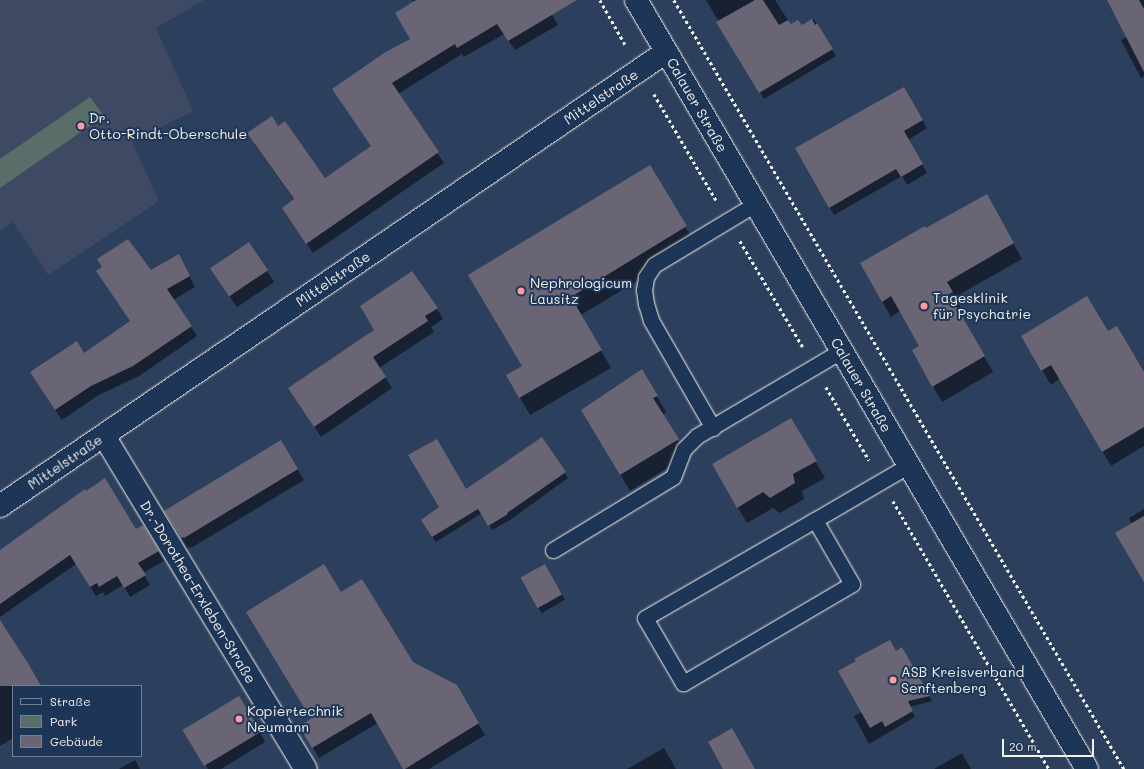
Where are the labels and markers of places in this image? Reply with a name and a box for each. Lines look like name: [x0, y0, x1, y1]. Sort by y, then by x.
place label: Dr. Otto-Rindt-Oberschule: [89, 110, 247, 142]
marker: Dr. Otto-Rindt-Oberschule: [76, 121, 86, 131]
place label: Nephrologicum Lausitz: [530, 275, 632, 308]
marker: Nephrologicum Lausitz: [515, 285, 527, 297]
place label: Tagesklinik für Psychatrie: [933, 290, 1031, 322]
marker: Tagesklinik für Psychatrie: [918, 300, 930, 312]
place label: ASB Kreisverband Senftenberg: [901, 664, 1024, 696]
marker: ASB Kreisverband Senftenberg: [888, 675, 898, 685]
place label: Kopiertechnik Neumann: [247, 703, 343, 736]
marker: Kopiertechnik Neumann: [234, 714, 244, 724]

